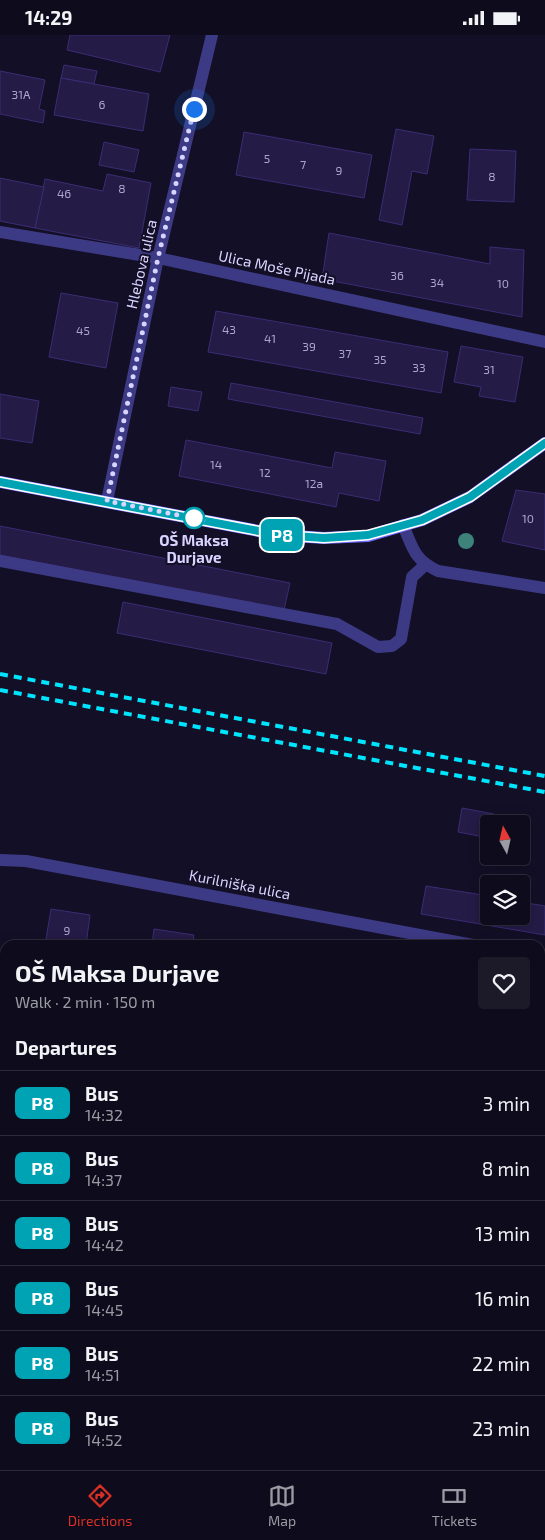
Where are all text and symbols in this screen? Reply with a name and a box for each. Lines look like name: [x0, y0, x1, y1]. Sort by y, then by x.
text: 14:29: [25, 6, 72, 29]
house number: 31A: [12, 87, 31, 101]
house number: 6: [99, 97, 106, 111]
your location: [182, 97, 207, 122]
house number: 5: [264, 151, 270, 165]
house number: 7: [300, 157, 306, 171]
house number: 9: [336, 163, 343, 177]
house number: 8: [488, 169, 496, 183]
house number: 8: [118, 181, 126, 195]
house number: 46: [57, 186, 71, 200]
street label: Hlebova ulica: [122, 218, 160, 310]
street label: Ulica Moše Pijada: [217, 246, 337, 289]
house number: 36: [390, 268, 404, 282]
house number: 34: [430, 275, 444, 289]
house number: 10: [497, 276, 509, 290]
house number: 43: [222, 322, 236, 336]
house number: 45: [76, 323, 90, 337]
house number: 41: [264, 331, 276, 345]
house number: 39: [302, 339, 316, 353]
house number: 37: [339, 346, 351, 360]
house number: 35: [373, 352, 387, 366]
house number: 33: [412, 360, 426, 374]
house number: 31: [483, 362, 495, 376]
house number: 14: [210, 457, 222, 471]
house number: 12: [259, 465, 271, 479]
house number: 12a: [305, 476, 323, 490]
marker: OŠ Maksa Durjave: [183, 507, 205, 529]
house number: 10: [522, 511, 534, 525]
line badge: P8: [260, 519, 304, 551]
text: P8: [271, 524, 293, 546]
place label: OŠ Maksa Durjave: [159, 531, 229, 566]
north arrow: [480, 815, 530, 865]
map controls: [480, 815, 530, 925]
street label: Kurilniška ulica: [188, 865, 292, 903]
button: layers: [480, 875, 530, 925]
house number: 9: [64, 923, 71, 937]
button: heart: [478, 957, 530, 1009]
text: OŠ Maksa Durjave: [15, 958, 219, 987]
text: Walk · 2 min · 150 m: [15, 992, 155, 1011]
text: Departures: [15, 1036, 117, 1059]
text: Bus: [85, 1082, 119, 1105]
text: P8: [31, 1092, 54, 1114]
text: 3 min: [483, 1092, 530, 1115]
text: 14:32: [85, 1105, 123, 1124]
text: Bus: [85, 1147, 119, 1170]
text: P8: [31, 1157, 54, 1179]
text: 8 min: [482, 1157, 530, 1180]
text: 14:37: [85, 1170, 122, 1189]
text: Bus: [85, 1212, 119, 1235]
text: P8: [31, 1222, 54, 1244]
text: 13 min: [475, 1222, 530, 1245]
text: 14:42: [85, 1235, 124, 1254]
text: Bus: [85, 1277, 119, 1300]
text: P8: [31, 1287, 54, 1309]
text: 16 min: [475, 1287, 530, 1310]
text: 14:45: [85, 1300, 123, 1319]
text: Bus: [85, 1342, 119, 1365]
text: P8: [31, 1352, 54, 1374]
text: 22 min: [472, 1352, 530, 1375]
text: 14:51: [85, 1365, 120, 1384]
text: Bus: [85, 1407, 119, 1430]
text: P8: [31, 1417, 54, 1439]
text: 23 min: [472, 1417, 530, 1440]
text: 14:52: [85, 1430, 123, 1449]
tab: Directions: [68, 1482, 132, 1529]
tab: Map: [268, 1482, 296, 1529]
tab: Tickets: [432, 1482, 477, 1529]

